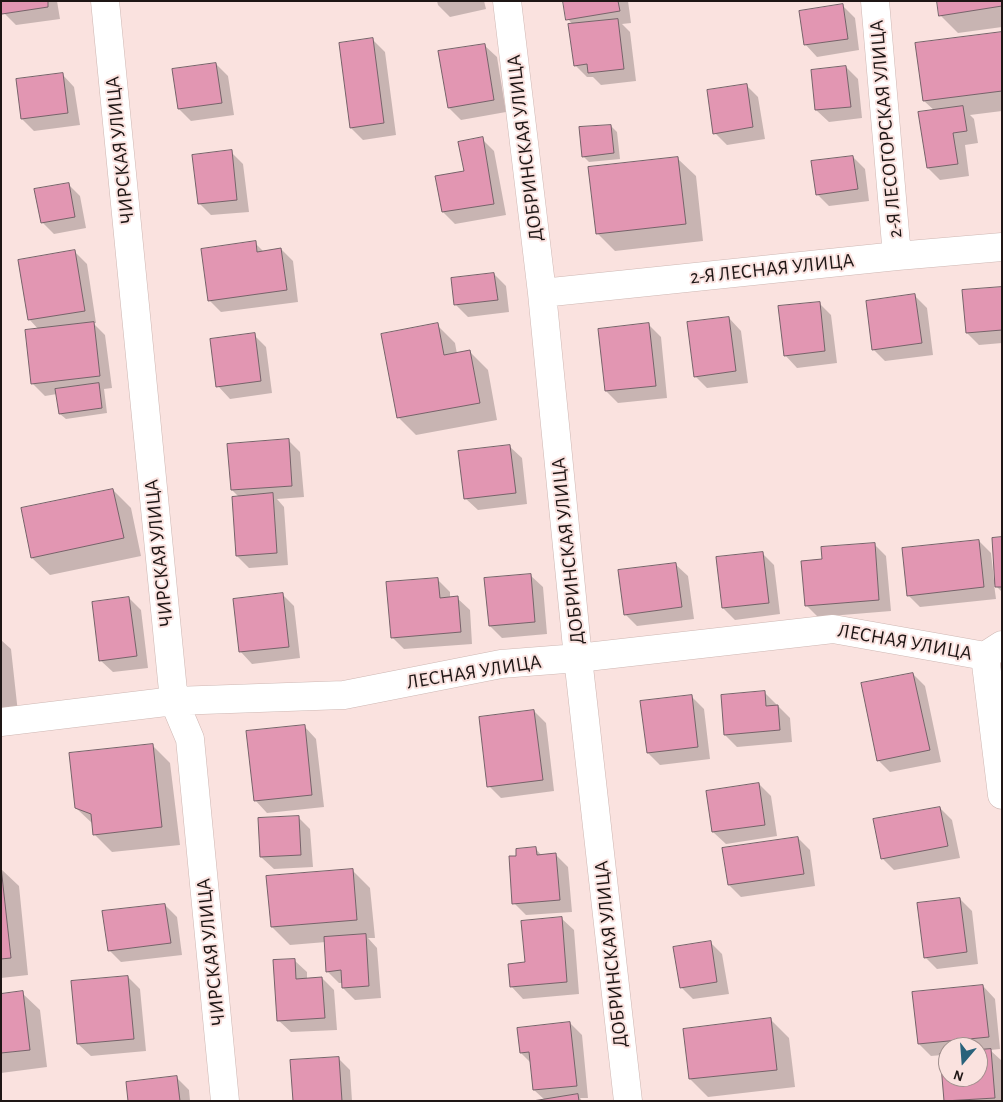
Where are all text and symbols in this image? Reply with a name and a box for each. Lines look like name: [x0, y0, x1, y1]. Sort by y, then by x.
street label: 2-Я ЛЕСОГОРСКАЯ УЛИЦА: [865, 19, 907, 239]
street label: ДОБРИНСКАЯ УЛИЦА: [502, 53, 548, 243]
street label: ЧИРСКАЯ УЛИЦА: [100, 75, 140, 225]
street label: 2-Я ЛЕСНАЯ УЛИЦА: [689, 248, 855, 290]
street label: ДОБРИНСКАЯ УЛИЦА: [546, 456, 590, 646]
street label: ЧИРСКАЯ УЛИЦА: [139, 478, 179, 628]
street label: ЛЕСНАЯ УЛИЦА: [836, 618, 974, 666]
street label: ЛЕСНАЯ УЛИЦА: [405, 650, 543, 694]
street label: ДОБРИНСКАЯ УЛИЦА: [589, 859, 633, 1049]
street label: ЧИРСКАЯ УЛИЦА: [191, 877, 231, 1027]
north arrow: [938, 1037, 988, 1087]
text: N: [952, 1067, 965, 1083]

